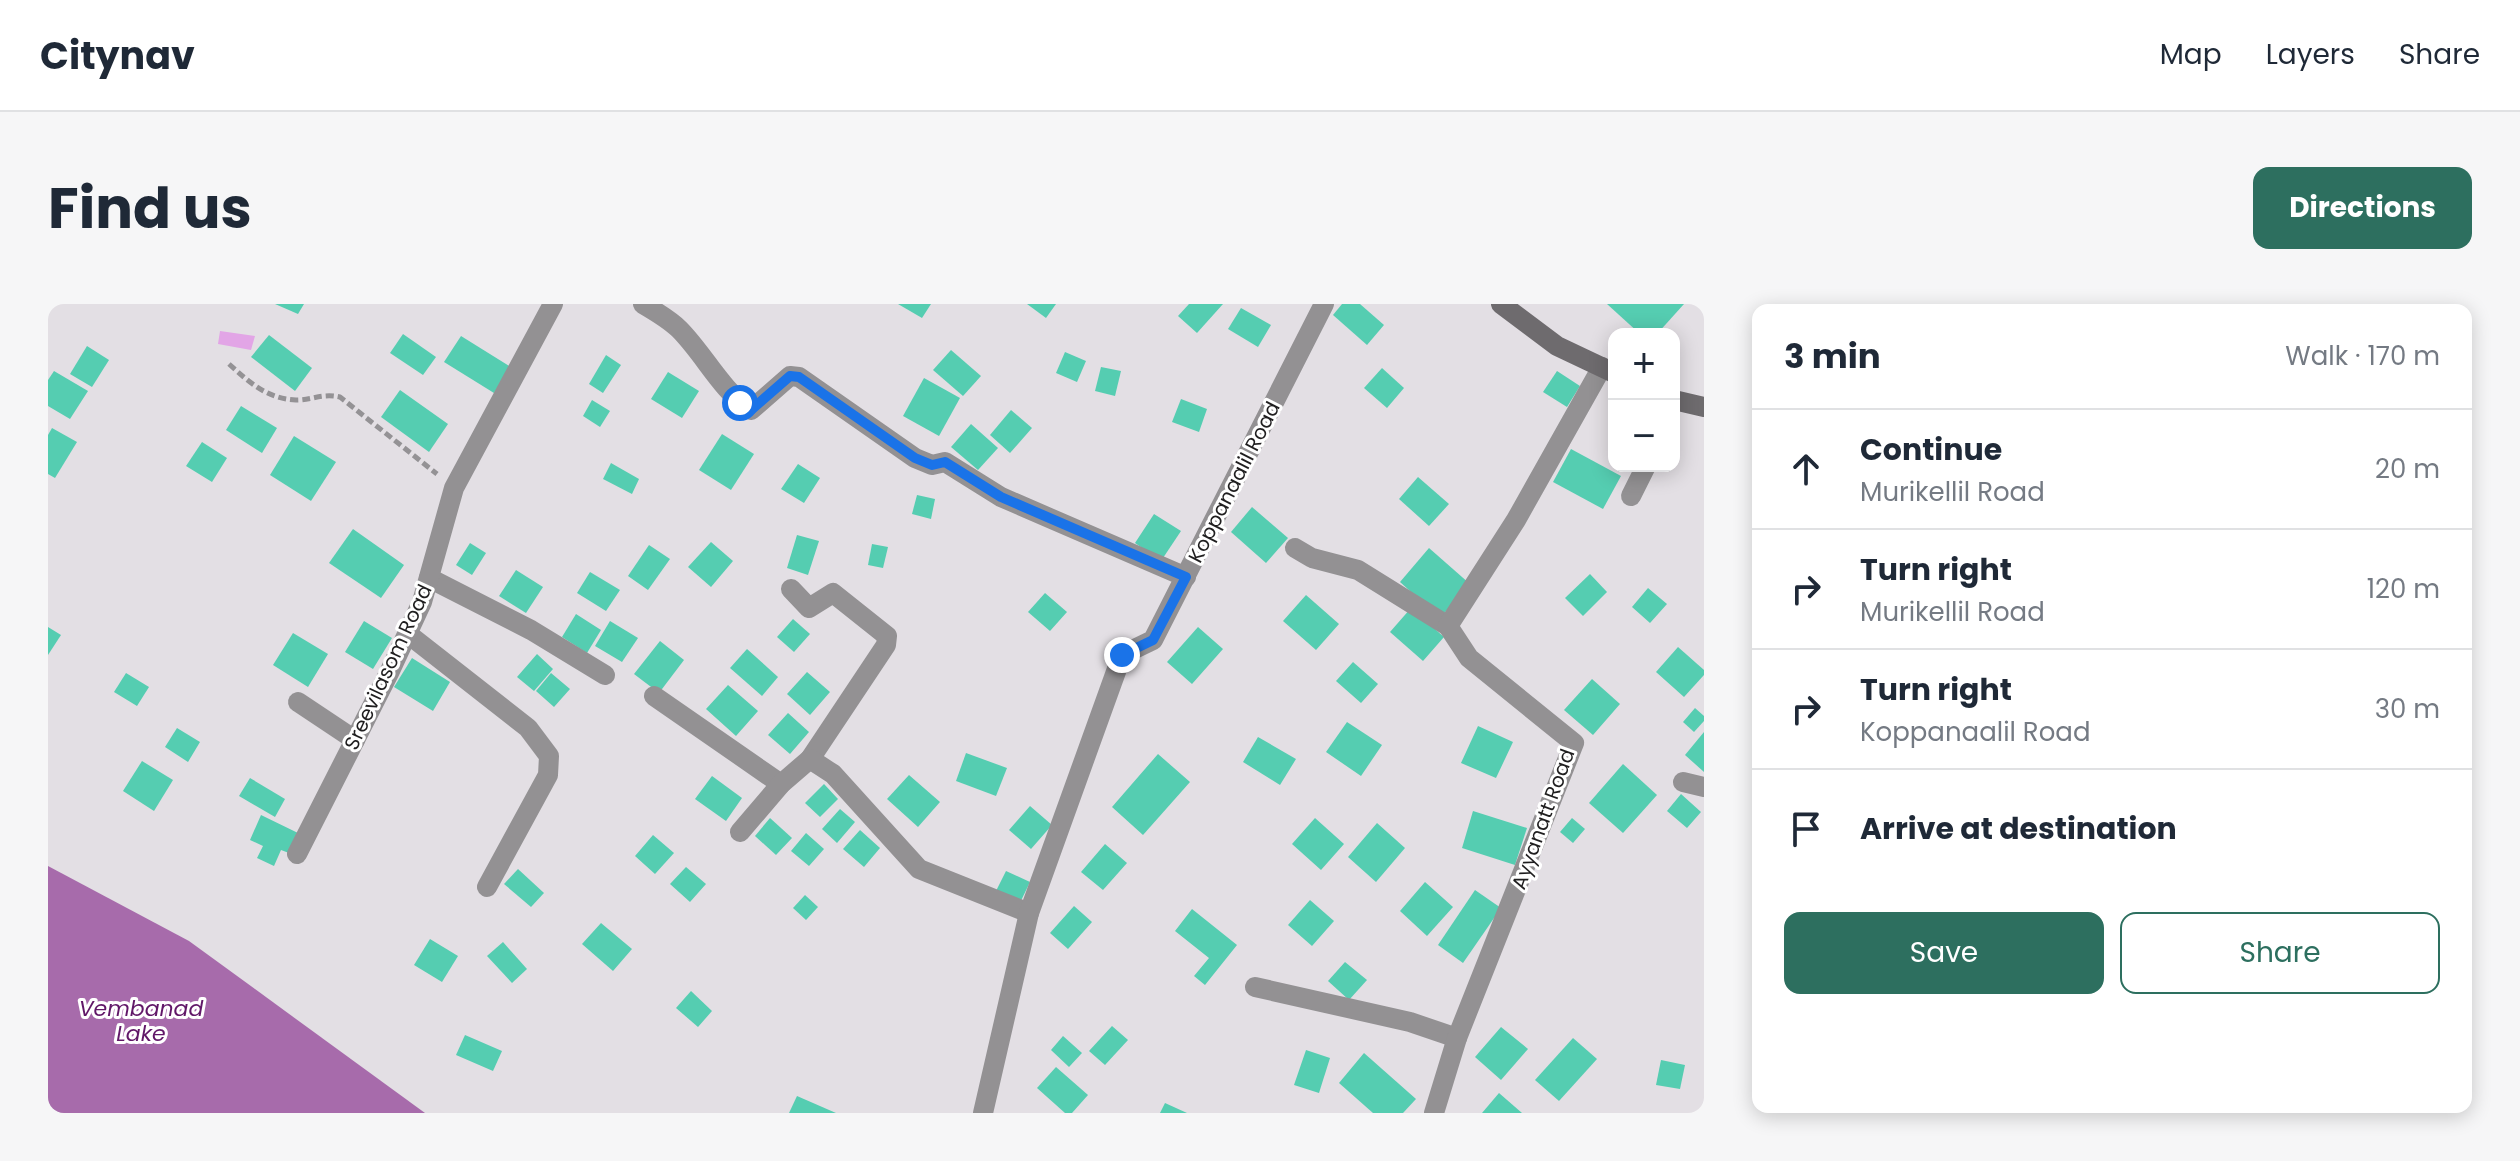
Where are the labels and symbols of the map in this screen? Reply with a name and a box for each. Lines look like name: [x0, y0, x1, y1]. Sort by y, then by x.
route start: [722, 385, 758, 421]
street label: Koppanaalil Road: [1181, 397, 1287, 567]
street label: Sreevilasom Road: [337, 580, 439, 754]
route end: [1104, 637, 1140, 673]
street label: Ayyanatt Road: [1505, 745, 1581, 893]
water label: Vembanad Lake: [79, 993, 203, 1049]

